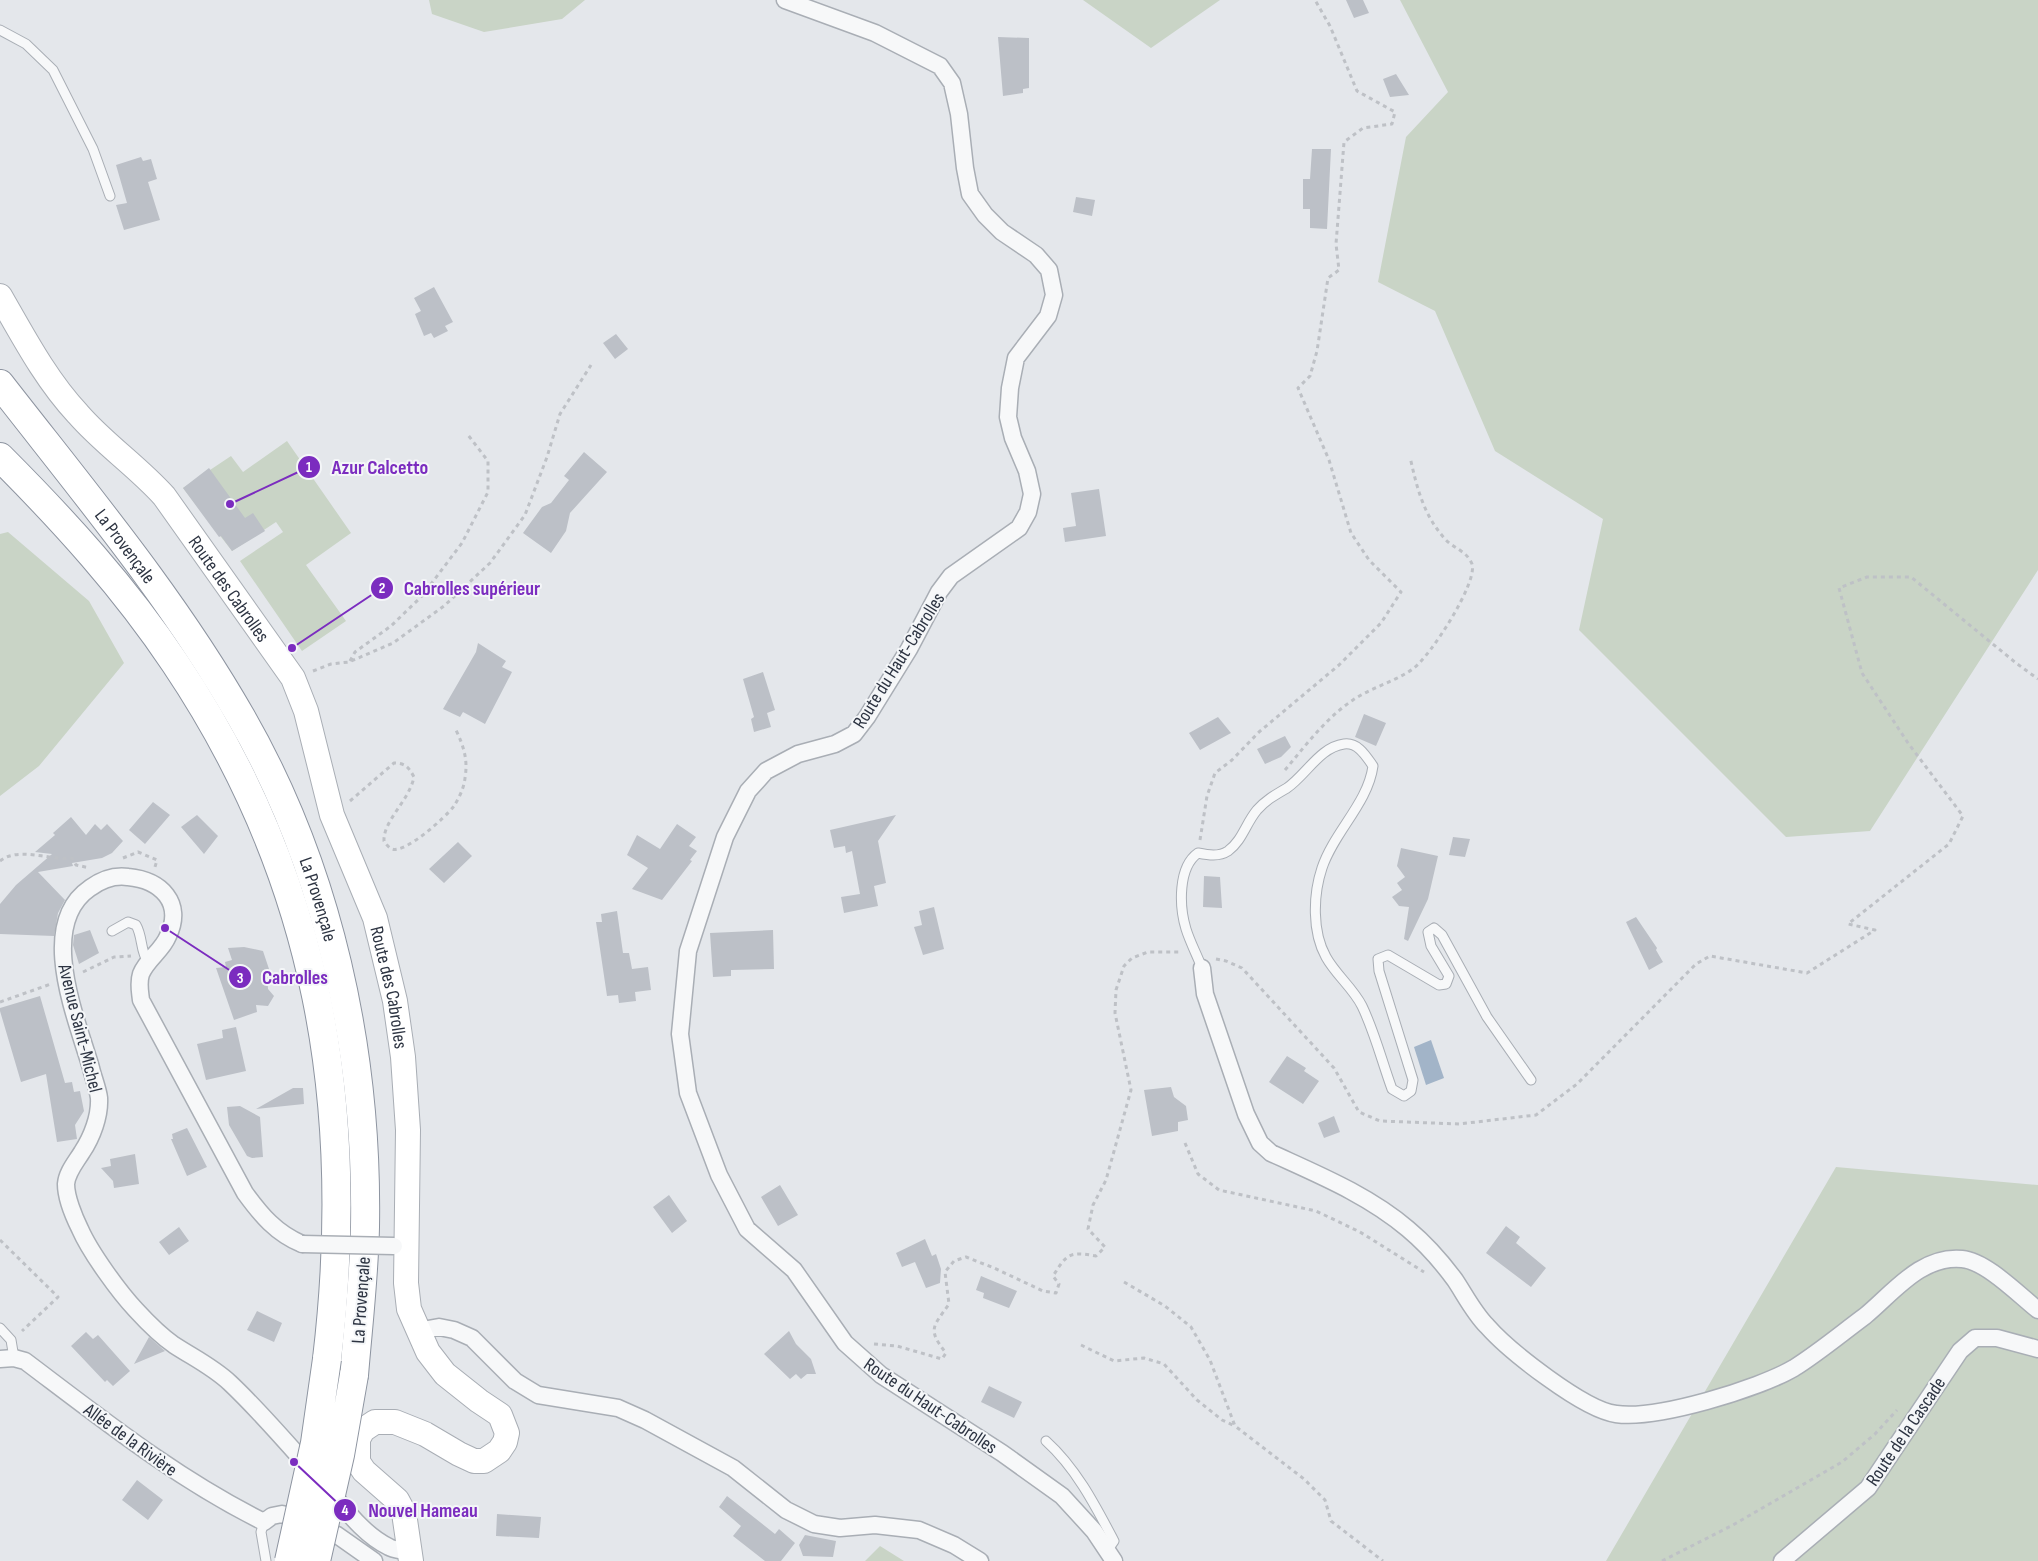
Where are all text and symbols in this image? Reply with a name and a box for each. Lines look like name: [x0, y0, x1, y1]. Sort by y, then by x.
callout: Azur Calcetto: [297, 450, 438, 485]
text: Azur Calcetto: [331, 456, 428, 480]
text: 1: [306, 458, 312, 477]
street label: La Provençale: [89, 505, 160, 588]
street label: Route des Cabrolles: [183, 532, 274, 647]
callout: Cabrolles supérieur: [369, 571, 550, 606]
text: Cabrolles supérieur: [404, 577, 540, 601]
text: 2: [379, 579, 385, 598]
street label: Route du Haut-Cabrolles: [848, 588, 950, 733]
street label: La Provençale: [293, 854, 341, 944]
street label: Route des Cabrolles: [364, 924, 412, 1051]
callout: Cabrolles: [227, 960, 338, 995]
street label: Avenue Saint-Michel: [52, 961, 107, 1095]
text: Cabrolles: [262, 966, 328, 990]
text: 3: [237, 969, 244, 988]
street label: La Provençale: [347, 1256, 376, 1344]
street label: Route du Haut-Cabrolles: [859, 1353, 1001, 1459]
street label: Route de la Cascade: [1861, 1373, 1951, 1491]
street label: Allée de la Rivière: [78, 1398, 181, 1482]
callout: Nouvel Hameau: [333, 1492, 487, 1527]
text: Nouvel Hameau: [368, 1499, 478, 1523]
text: 4: [342, 1501, 349, 1520]

